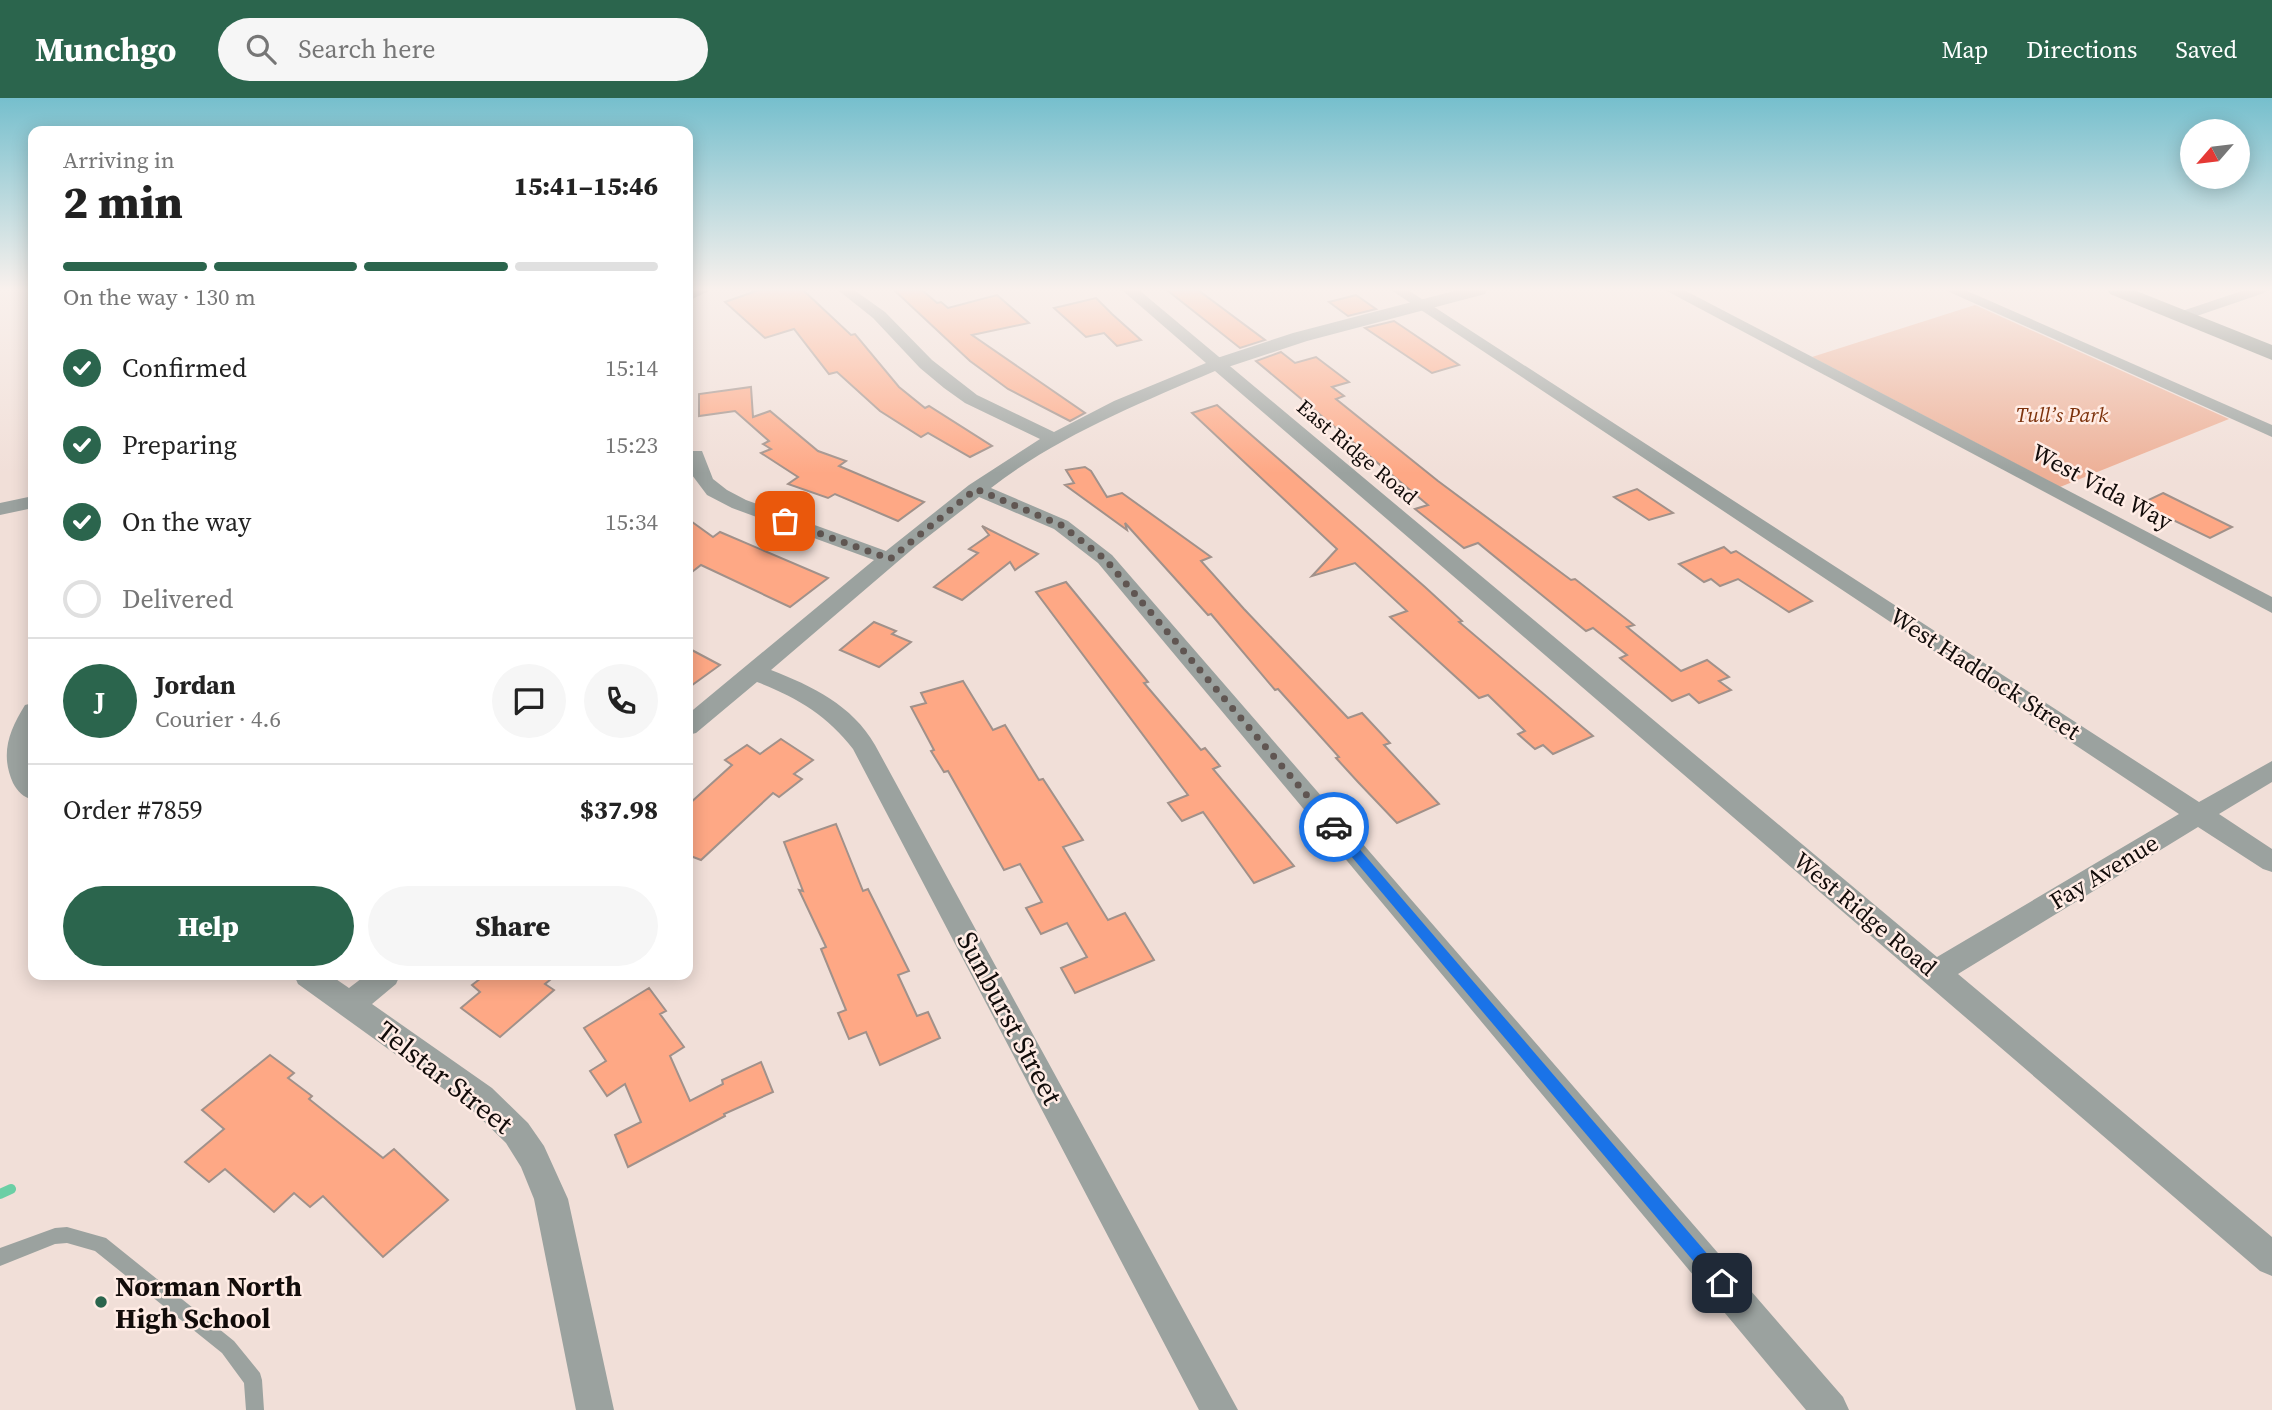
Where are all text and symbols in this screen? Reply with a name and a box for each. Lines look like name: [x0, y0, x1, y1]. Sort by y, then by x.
search box: [218, 18, 708, 81]
text: Munchgo: [35, 27, 176, 72]
icon: search: [242, 30, 280, 68]
text: Search here: [298, 31, 435, 67]
text: Map: [1941, 33, 1988, 66]
text: Directions: [2026, 33, 2137, 66]
text: Saved: [2175, 33, 2237, 66]
north arrow: [2180, 119, 2250, 189]
map controls: [2180, 119, 2250, 189]
text: Arriving in: [63, 144, 175, 176]
text: 15:41–15:46: [514, 168, 658, 204]
text: 2 min: [63, 170, 183, 233]
text: On the way · 130 m: [63, 281, 256, 313]
icon: check: [63, 349, 101, 387]
text: Confirmed: [122, 350, 247, 386]
text: 15:14: [605, 352, 658, 384]
street label: East Ridge Road: [1291, 392, 1424, 511]
park label: Tull’s Park: [2016, 400, 2108, 429]
icon: check: [63, 426, 101, 464]
text: Preparing: [122, 427, 237, 463]
text: 15:23: [605, 429, 658, 461]
street label: West Vida Way: [2026, 435, 2179, 538]
pin: [755, 491, 815, 551]
icon: bag: [766, 502, 804, 540]
icon: check: [63, 503, 101, 541]
text: On the way: [122, 504, 251, 540]
text: 15:34: [605, 506, 658, 538]
text: Delivered: [122, 581, 233, 617]
street label: West Haddock Street: [1884, 600, 2087, 748]
button: chat: [492, 664, 566, 738]
button: phone: [584, 664, 658, 738]
text: Jordan: [155, 667, 236, 703]
text: J: [95, 683, 105, 719]
text: Courier · 4.6: [155, 703, 281, 735]
text: Order #7859: [63, 792, 203, 828]
text: $37.98: [580, 792, 658, 828]
courier: [1299, 792, 1369, 862]
icon: car: [1315, 808, 1353, 846]
street label: Fay Avenue: [2043, 826, 2164, 917]
street label: West Ridge Road: [1787, 844, 1944, 984]
button: Help: [63, 886, 354, 966]
button: Share: [368, 886, 658, 966]
street label: Sunburst Street: [948, 925, 1072, 1112]
street label: Telstar Street: [369, 1012, 522, 1143]
pin: [1692, 1253, 1752, 1313]
icon: home: [1703, 1264, 1741, 1302]
place label: Norman North High School: [115, 1267, 302, 1337]
marker: Norman North High School: [93, 1294, 109, 1310]

